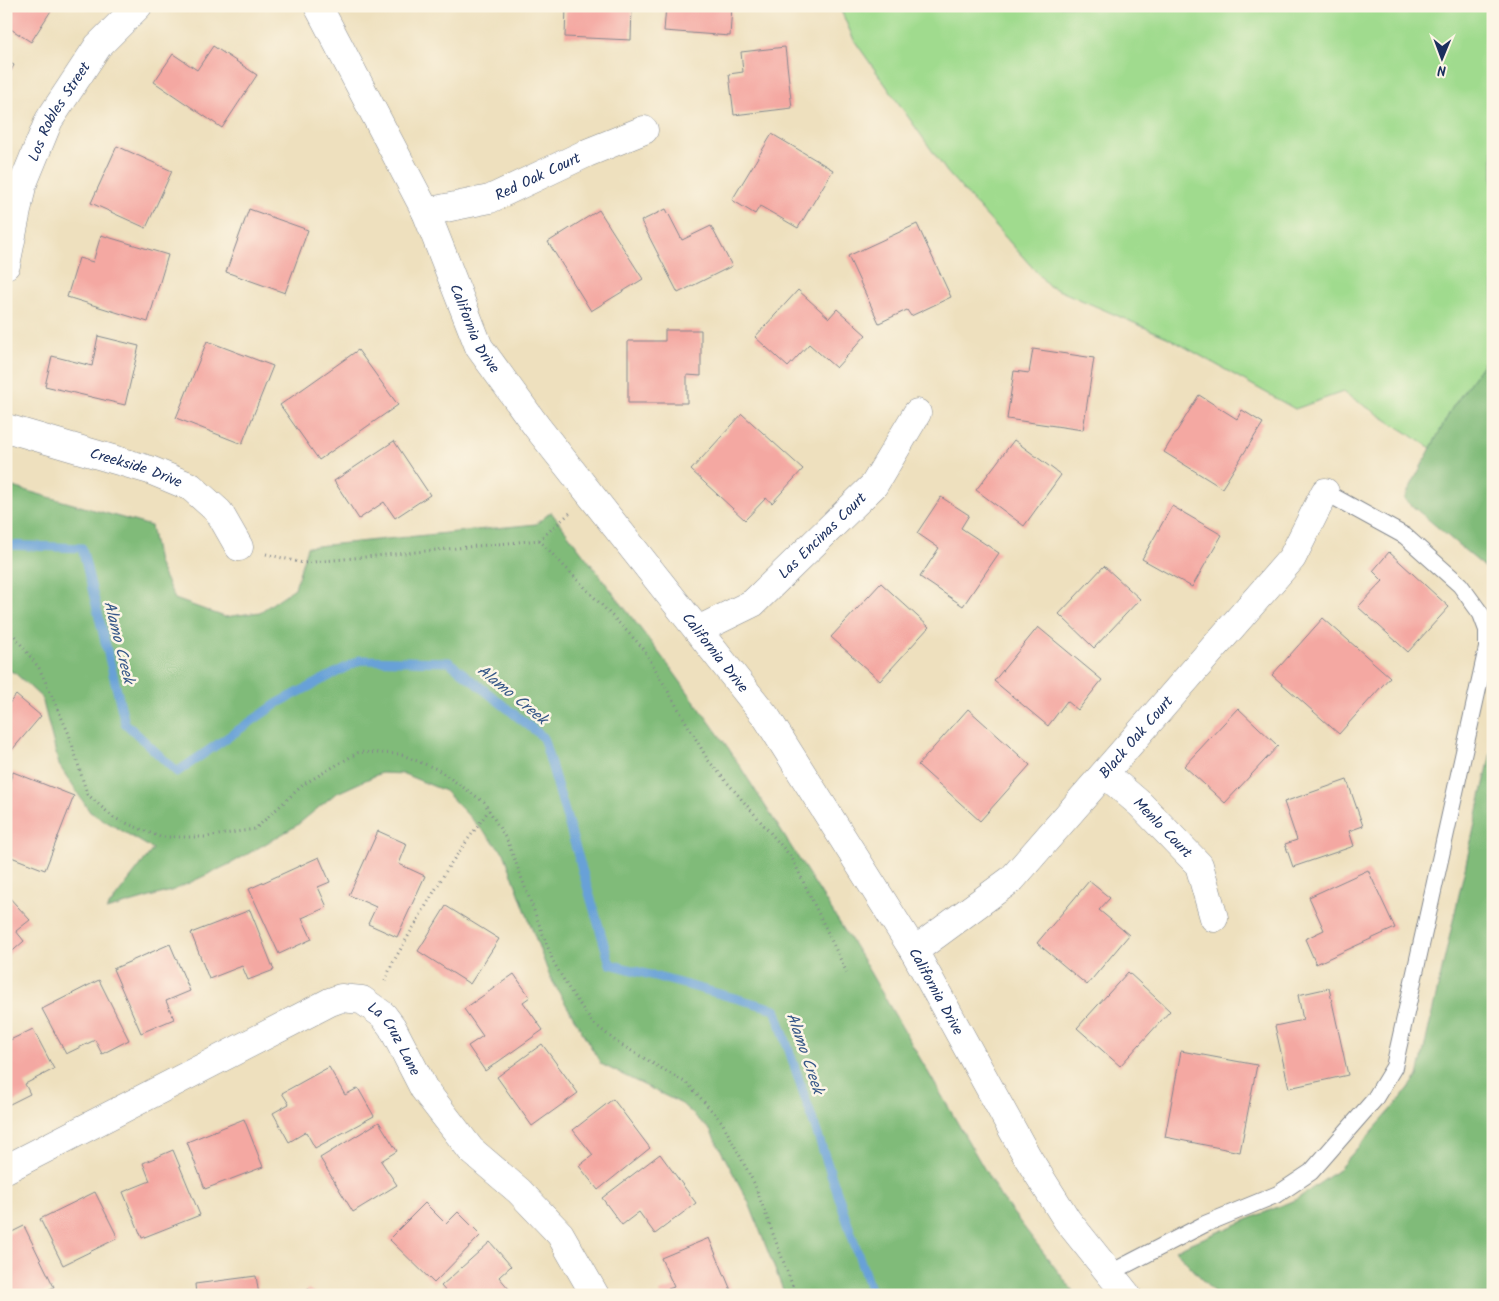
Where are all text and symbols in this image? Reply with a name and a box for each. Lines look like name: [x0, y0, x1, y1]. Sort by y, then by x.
north arrow: [1416, 32, 1466, 82]
street label: Los Robles Street: [22, 57, 97, 165]
text: N: [1437, 59, 1446, 81]
street label: Red Oak Court: [491, 147, 585, 208]
street label: California Drive: [442, 281, 505, 379]
street label: Creekside Drive: [87, 442, 186, 495]
street label: Las Encinas Court: [773, 487, 873, 585]
water label: Alamo Creek: [96, 598, 141, 689]
street label: California Drive: [675, 608, 754, 699]
water label: Alamo Creek: [471, 659, 555, 733]
street label: Black Oak Court: [1094, 691, 1180, 784]
street label: Menlo Court: [1127, 792, 1198, 864]
street label: California Drive: [902, 944, 969, 1040]
street label: La Cruz Lane: [362, 996, 426, 1081]
water label: Alamo Creek: [779, 1010, 831, 1100]

